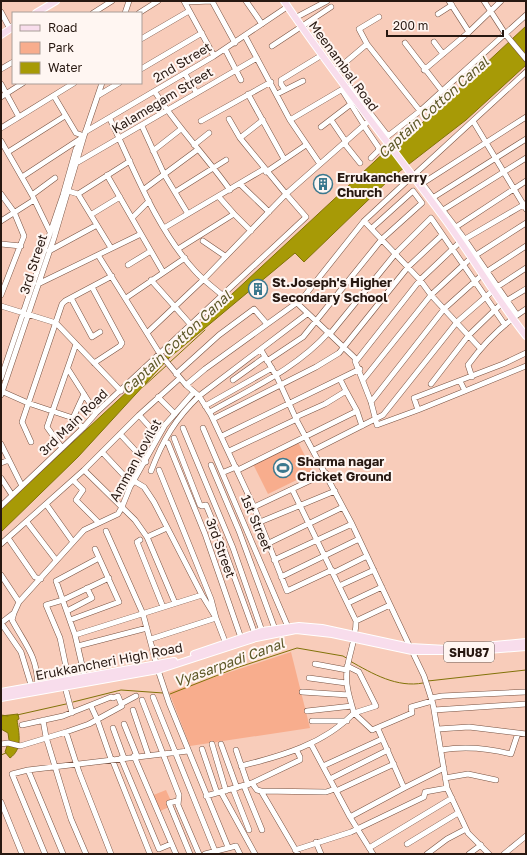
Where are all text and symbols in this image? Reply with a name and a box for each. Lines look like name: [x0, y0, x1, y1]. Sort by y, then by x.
legend: [12, 12, 142, 84]
scale bar: [387, 12, 503, 38]
street label: Meenambal Road: [306, 18, 382, 114]
text: 200 m: [393, 18, 428, 33]
text: Road: [48, 20, 77, 35]
street label: 2nd Street: [150, 38, 214, 86]
text: Park: [48, 40, 74, 55]
water label: Captain Cotton Canal: [374, 52, 492, 161]
text: Water: [48, 60, 82, 75]
street label: Kalamegam Street: [108, 63, 216, 137]
place label: Errukancherry Church: [337, 169, 427, 200]
building icon: Errukancherry Church: [312, 173, 334, 195]
street label: 3rd Street: [16, 232, 50, 296]
place label: St.Joseph's Higher Secondary School: [272, 274, 392, 305]
building icon: St.Joseph's Higher Secondary School: [247, 278, 269, 300]
water label: Captain Cotton Canal: [118, 287, 235, 397]
street label: 3rd Main Road: [35, 385, 111, 459]
street label: Amman kovilst: [106, 416, 164, 504]
place label: Sharma nagar Cricket Ground: [297, 453, 392, 484]
sports icon: Sharma nagar Cricket Ground: [272, 457, 294, 479]
street label: 1st Street: [238, 492, 276, 554]
street label: 3rd Street: [203, 516, 239, 580]
water label: Vyasarpadi Canal: [171, 634, 287, 690]
street label: Erukkancheri High Road: [34, 639, 184, 683]
road number: SHU87: [444, 642, 494, 662]

